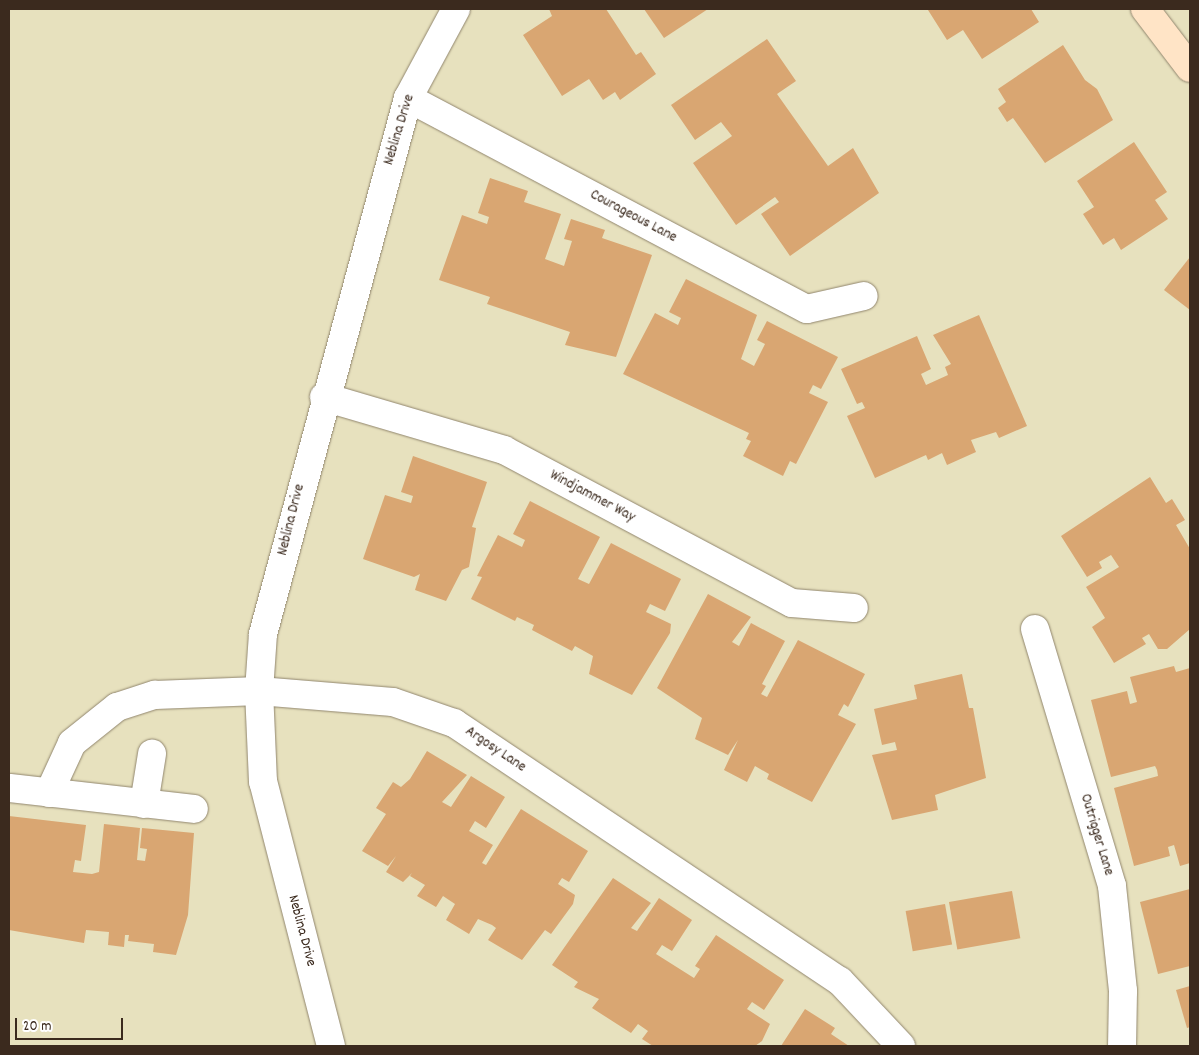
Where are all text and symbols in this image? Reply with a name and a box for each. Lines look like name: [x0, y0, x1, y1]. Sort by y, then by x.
street label: Neblina Drive: [381, 92, 419, 168]
street label: Courageous Lane: [586, 187, 680, 247]
street label: Windjammer Way: [546, 467, 638, 527]
street label: Neblina Drive: [274, 482, 310, 558]
street label: Argosy Lane: [461, 723, 529, 777]
street label: Outrigger Lane: [1075, 792, 1117, 878]
street label: Neblina Drive: [283, 893, 319, 969]
scale bar: [18, 1008, 125, 1040]
text: 20 m: [23, 1016, 51, 1038]

